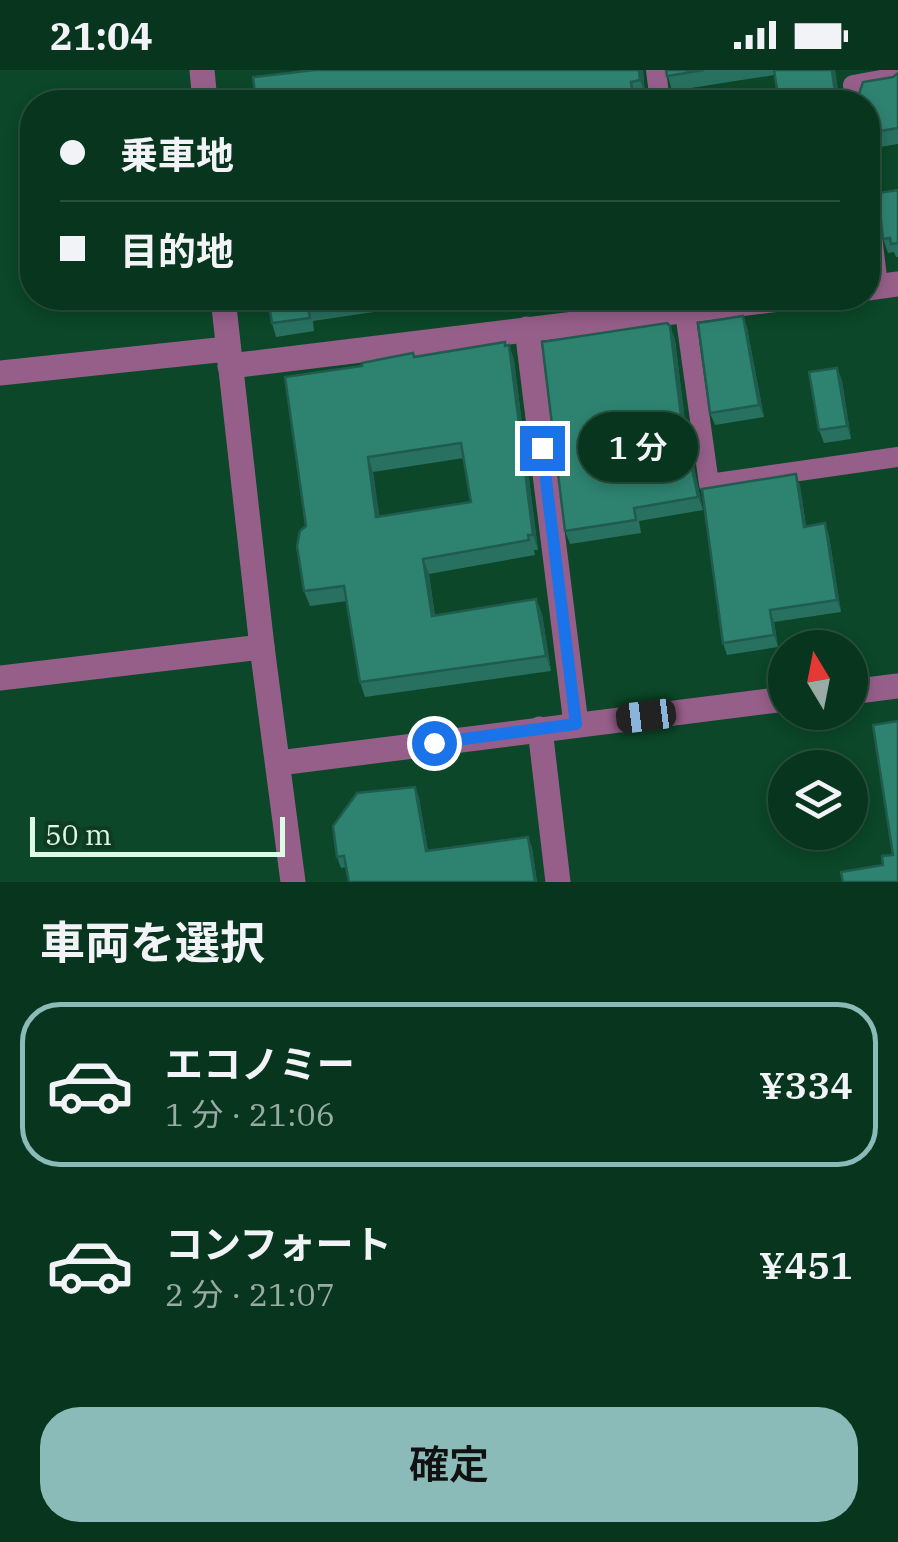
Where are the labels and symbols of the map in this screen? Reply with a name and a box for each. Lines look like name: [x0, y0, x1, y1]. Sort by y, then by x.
callout: 1 分: [577, 413, 697, 483]
route end: [520, 426, 565, 471]
north arrow: [768, 630, 868, 730]
car: [614, 697, 678, 735]
route start: [412, 721, 457, 766]
scale bar: [30, 812, 285, 856]

